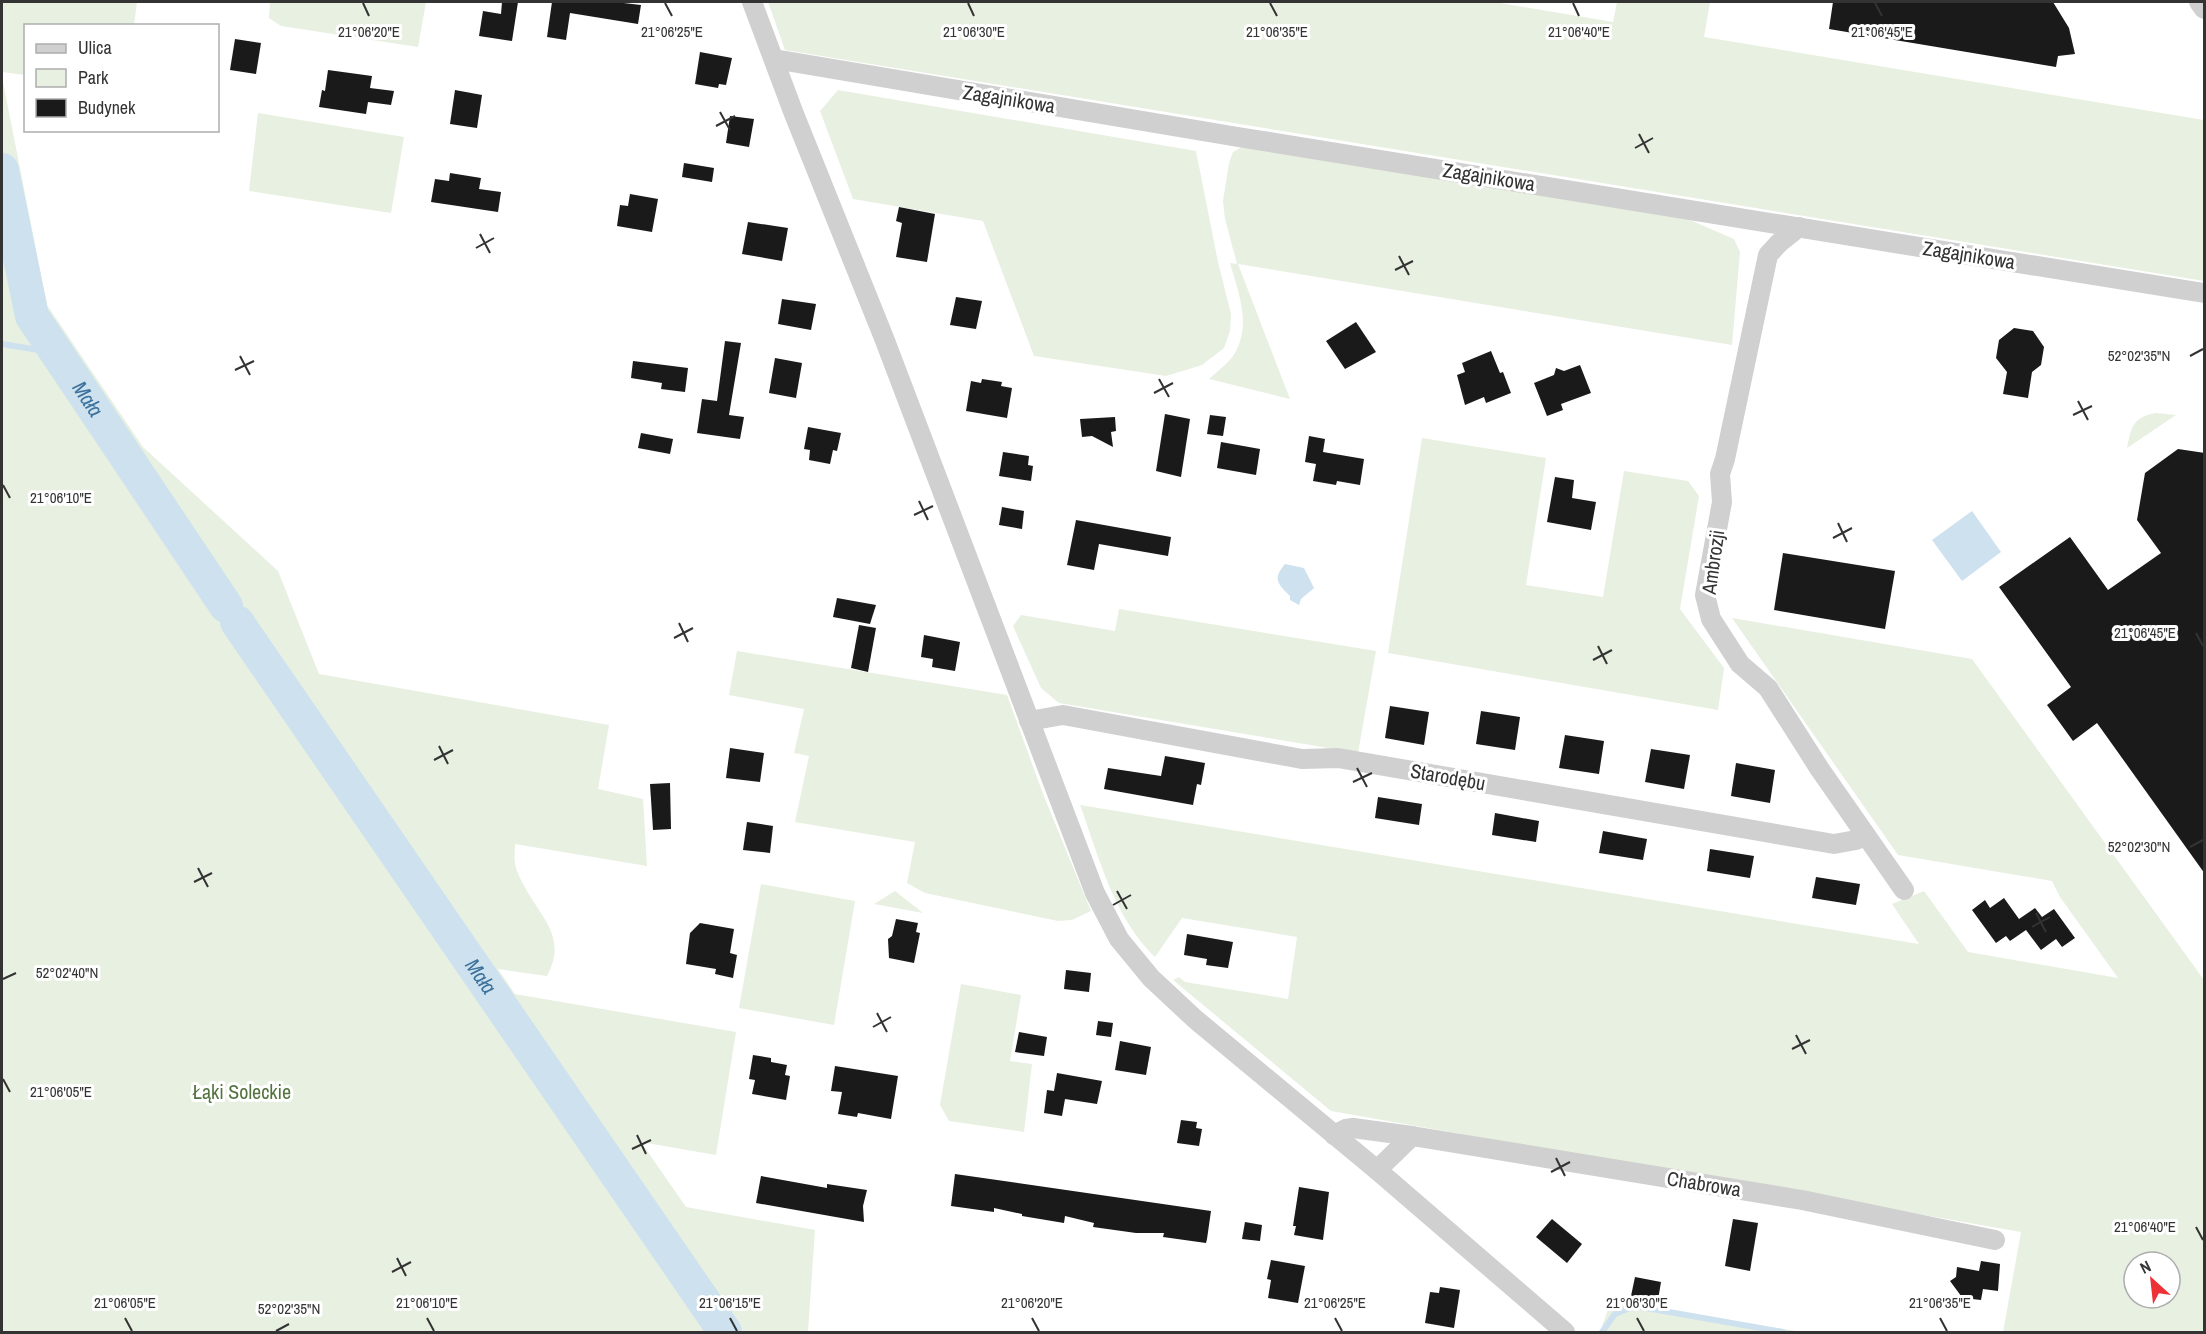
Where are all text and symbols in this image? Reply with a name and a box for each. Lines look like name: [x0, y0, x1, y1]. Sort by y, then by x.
text: 21°06'20"E: [338, 21, 400, 42]
text: 21°06'25"E: [641, 21, 703, 42]
text: 21°06'30"E: [943, 21, 1005, 42]
text: 21°06'35"E: [1246, 21, 1308, 42]
text: 21°06'40"E: [1548, 21, 1610, 42]
text: 21°06'45"E: [1851, 21, 1913, 42]
legend: [24, 24, 219, 132]
text: Ulica: [78, 35, 112, 60]
text: Park: [78, 65, 109, 90]
street label: Zagajnikowa: [961, 78, 1057, 119]
text: Budynek: [78, 95, 136, 120]
street label: Zagajnikowa: [1441, 156, 1537, 197]
street label: Zagajnikowa: [1921, 234, 2017, 275]
text: 52°02'35"N: [2108, 345, 2170, 366]
water label: Mała: [66, 375, 110, 422]
text: 21°06'10"E: [30, 487, 92, 508]
street label: Ambrozji: [1694, 528, 1730, 597]
text: 21°06'45"E: [2114, 622, 2176, 643]
street label: Starodębu: [1408, 757, 1488, 796]
text: 52°02'30"N: [2108, 836, 2170, 857]
water label: Mała: [458, 952, 503, 1000]
text: 52°02'40"N: [36, 962, 98, 983]
park label: Łąki Soleckie: [193, 1078, 291, 1105]
text: 21°06'05"E: [30, 1081, 92, 1102]
street label: Chabrowa: [1665, 1164, 1743, 1203]
text: 21°06'40"E: [2114, 1216, 2176, 1237]
north arrow: [2122, 1250, 2182, 1310]
text: N: [2136, 1255, 2154, 1279]
text: 21°06'05"E: [94, 1292, 156, 1313]
text: 21°06'10"E: [396, 1292, 458, 1313]
text: 21°06'15"E: [699, 1292, 761, 1313]
text: 21°06'20"E: [1001, 1292, 1063, 1313]
text: 21°06'25"E: [1304, 1292, 1366, 1313]
text: 21°06'30"E: [1606, 1292, 1668, 1313]
text: 21°06'35"E: [1909, 1292, 1971, 1313]
text: 52°02'35"N: [258, 1298, 320, 1319]

